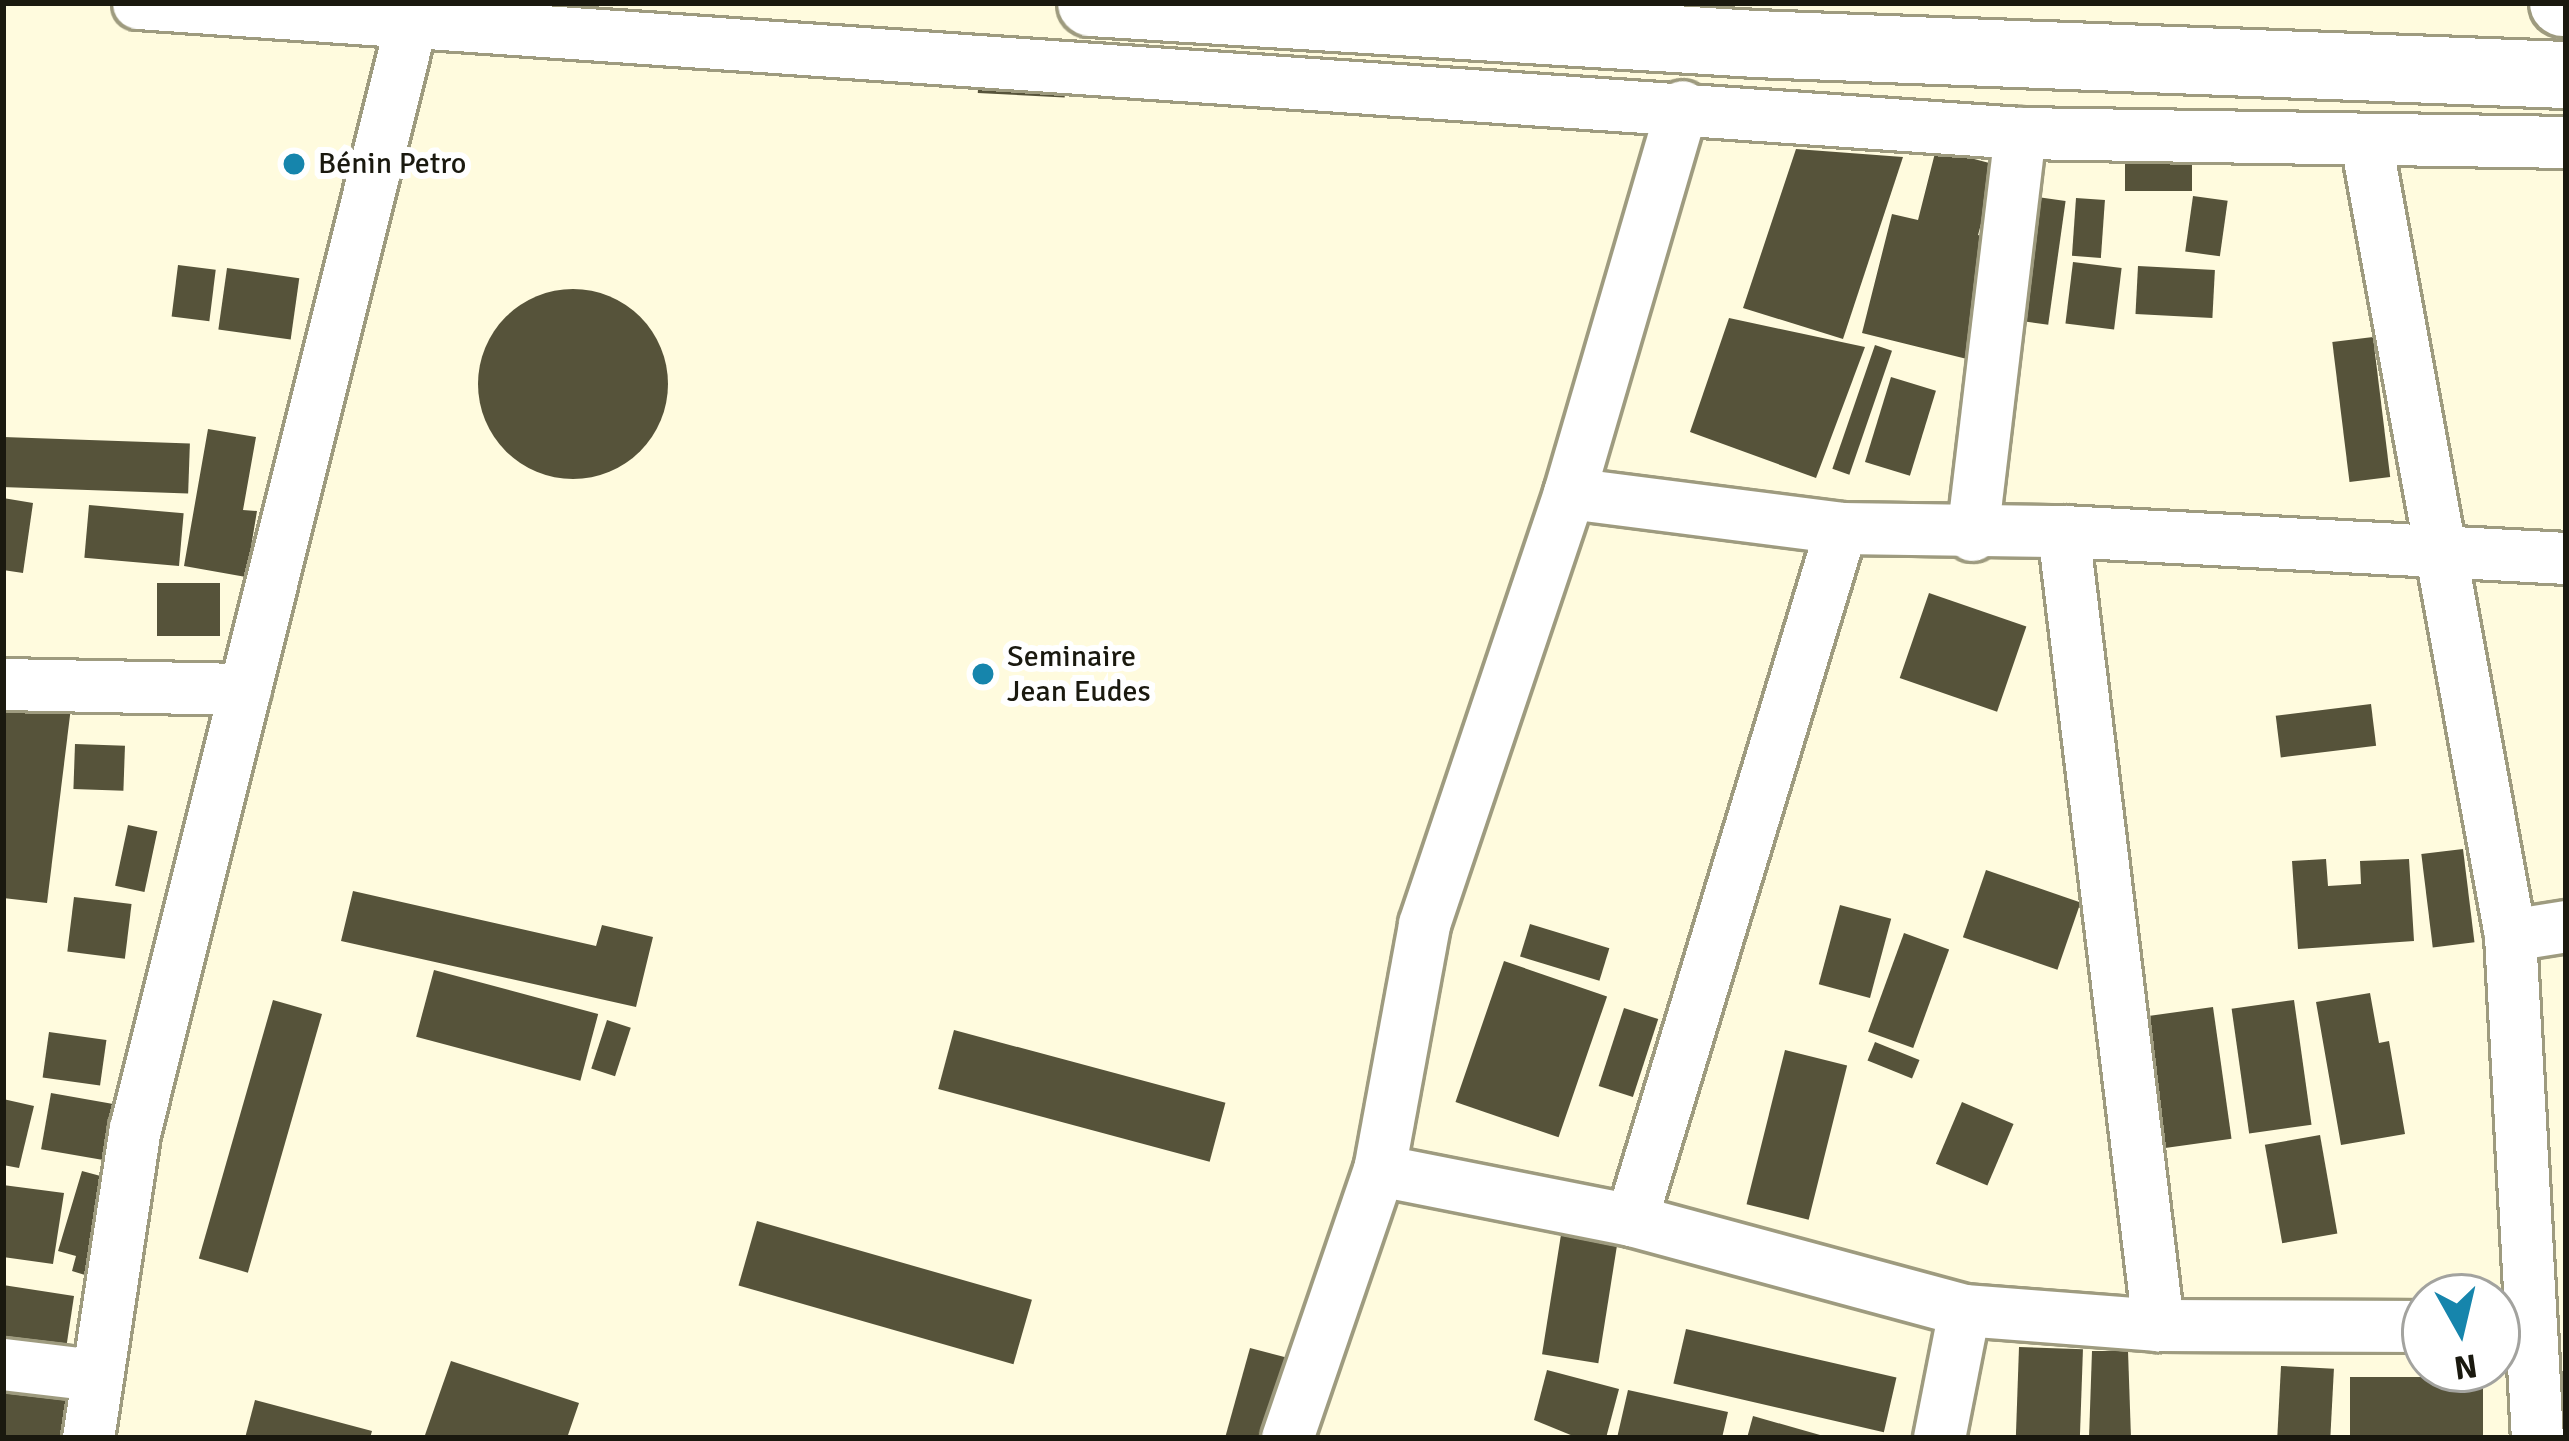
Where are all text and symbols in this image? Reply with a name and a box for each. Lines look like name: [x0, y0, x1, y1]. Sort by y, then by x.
place label: Bénin Petro: [318, 146, 466, 182]
marker: Bénin Petro: [281, 151, 307, 177]
place label: Seminaire Jean Eudes: [1007, 639, 1151, 710]
marker: Seminaire Jean Eudes: [970, 661, 996, 687]
north arrow: [2401, 1273, 2521, 1393]
text: N: [2451, 1344, 2480, 1388]

